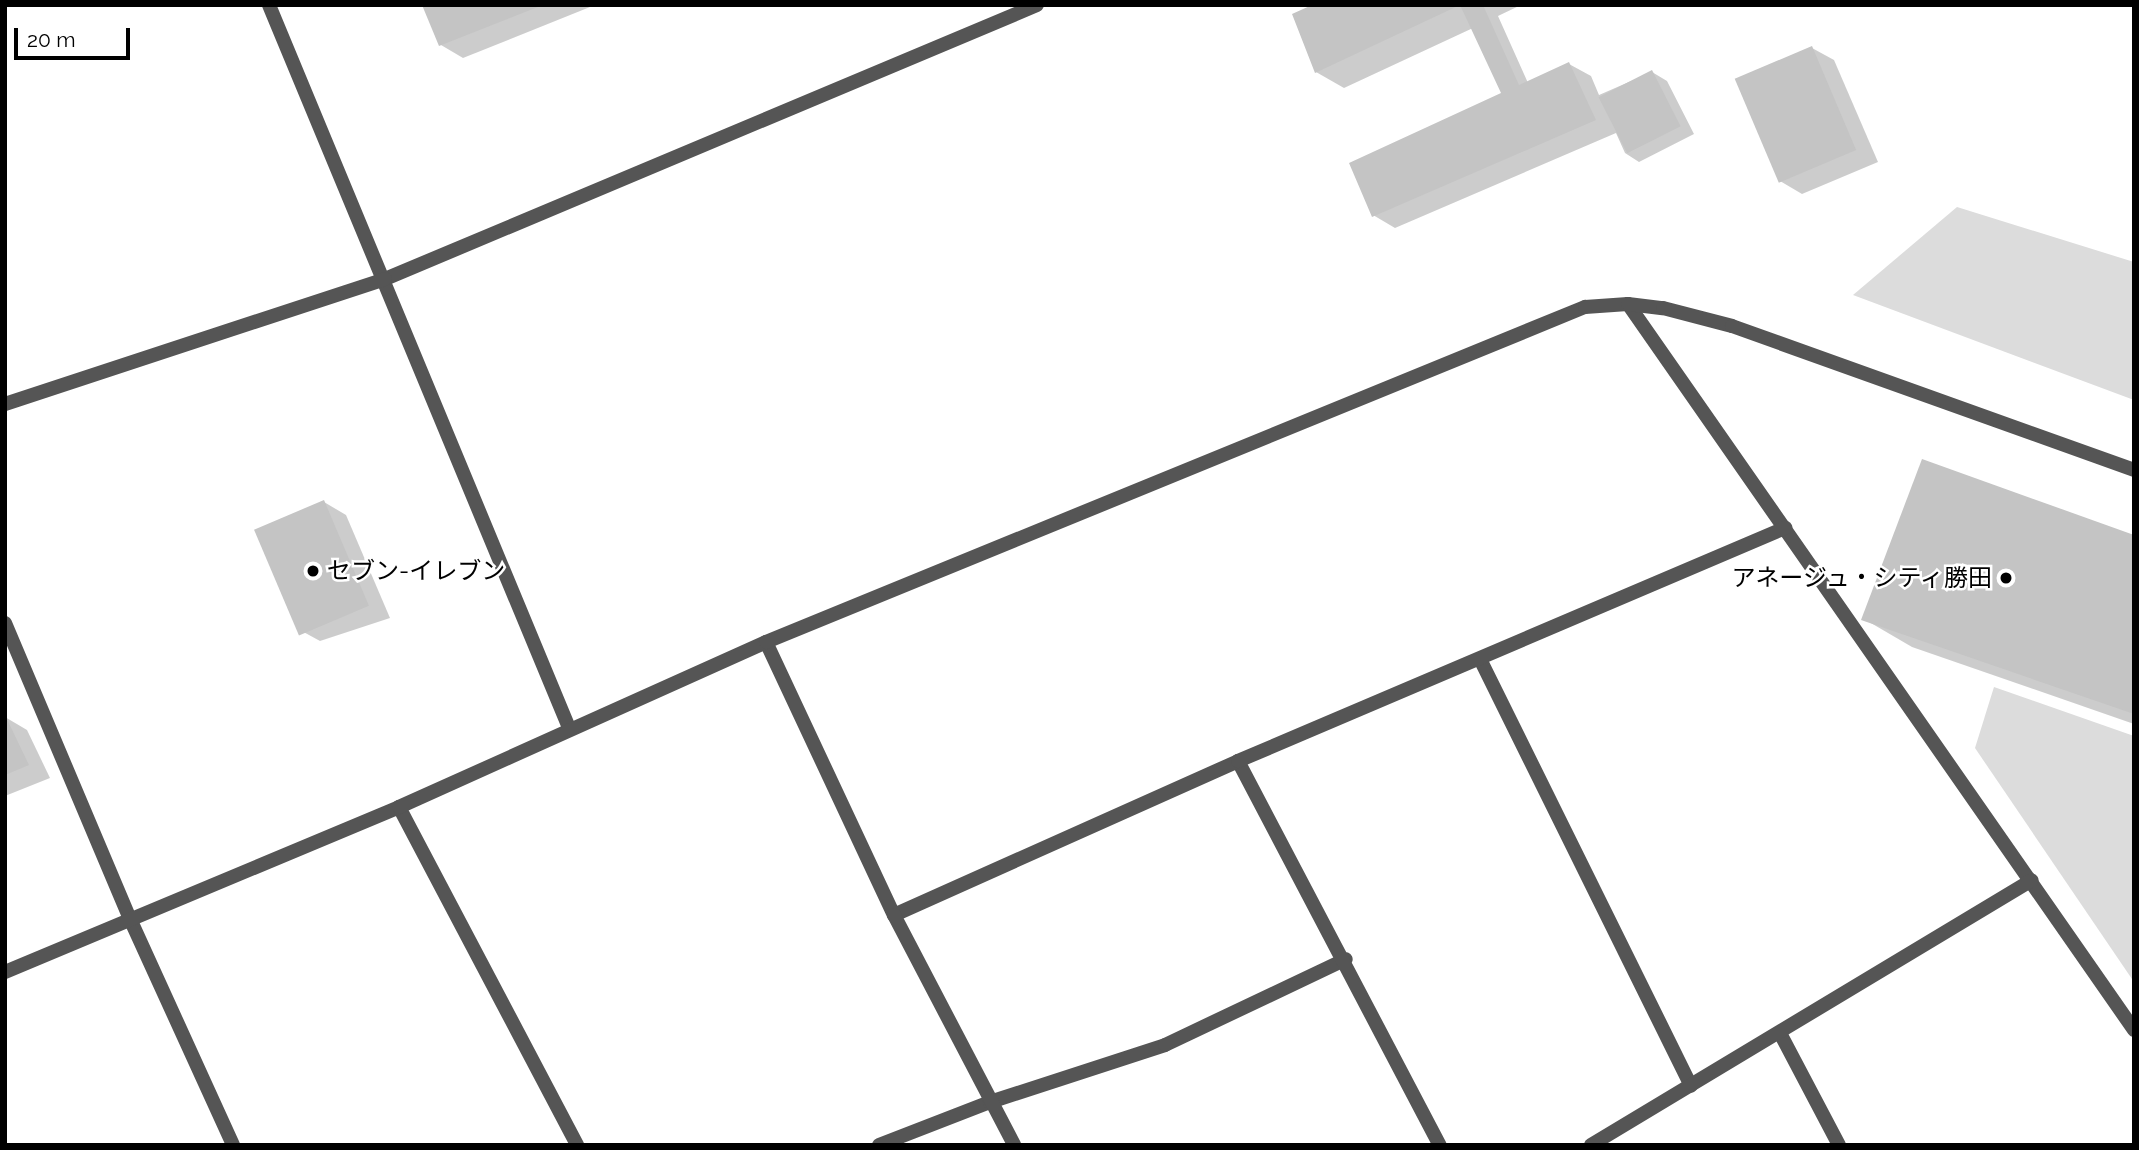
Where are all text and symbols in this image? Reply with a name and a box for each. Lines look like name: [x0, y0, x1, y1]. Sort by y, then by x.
scale bar: [18, 14, 133, 58]
text: 20 m: [27, 27, 75, 52]
place label: セブン-イレブン: [327, 557, 505, 585]
marker: セブン-イレブン: [305, 563, 321, 579]
place label: アネージュ・シティ勝田: [1728, 564, 1992, 592]
marker: アネージュ・シティ勝田: [1998, 570, 2014, 586]

